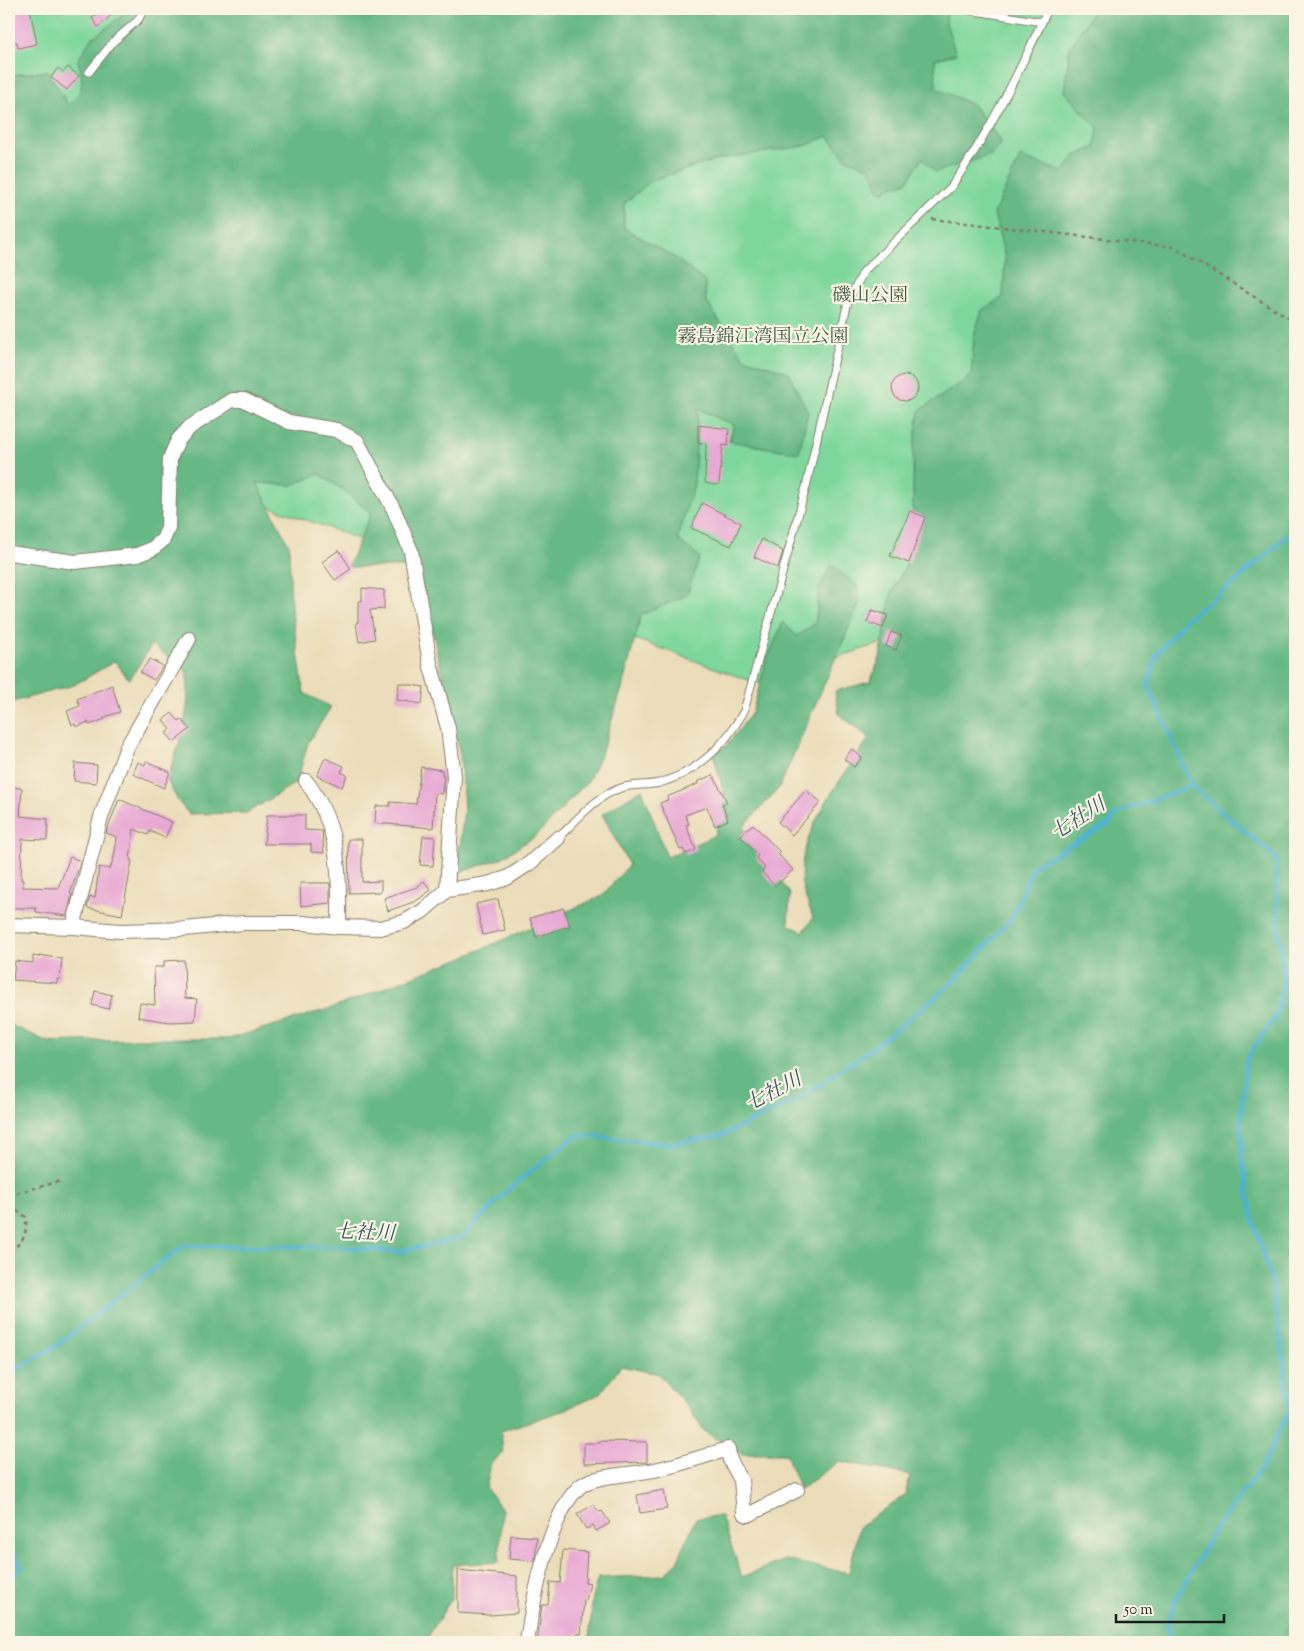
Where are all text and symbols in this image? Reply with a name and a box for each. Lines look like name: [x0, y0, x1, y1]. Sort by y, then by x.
park label: 磯山公園: [832, 283, 908, 310]
park label: 霧島錦江湾国立公園: [677, 324, 849, 351]
water label: 七社川: [1046, 790, 1114, 848]
water label: 七社川: [741, 1065, 809, 1120]
water label: 七社川: [335, 1218, 397, 1250]
scale bar: [1116, 1591, 1224, 1623]
text: 50 m: [1123, 1600, 1153, 1621]

